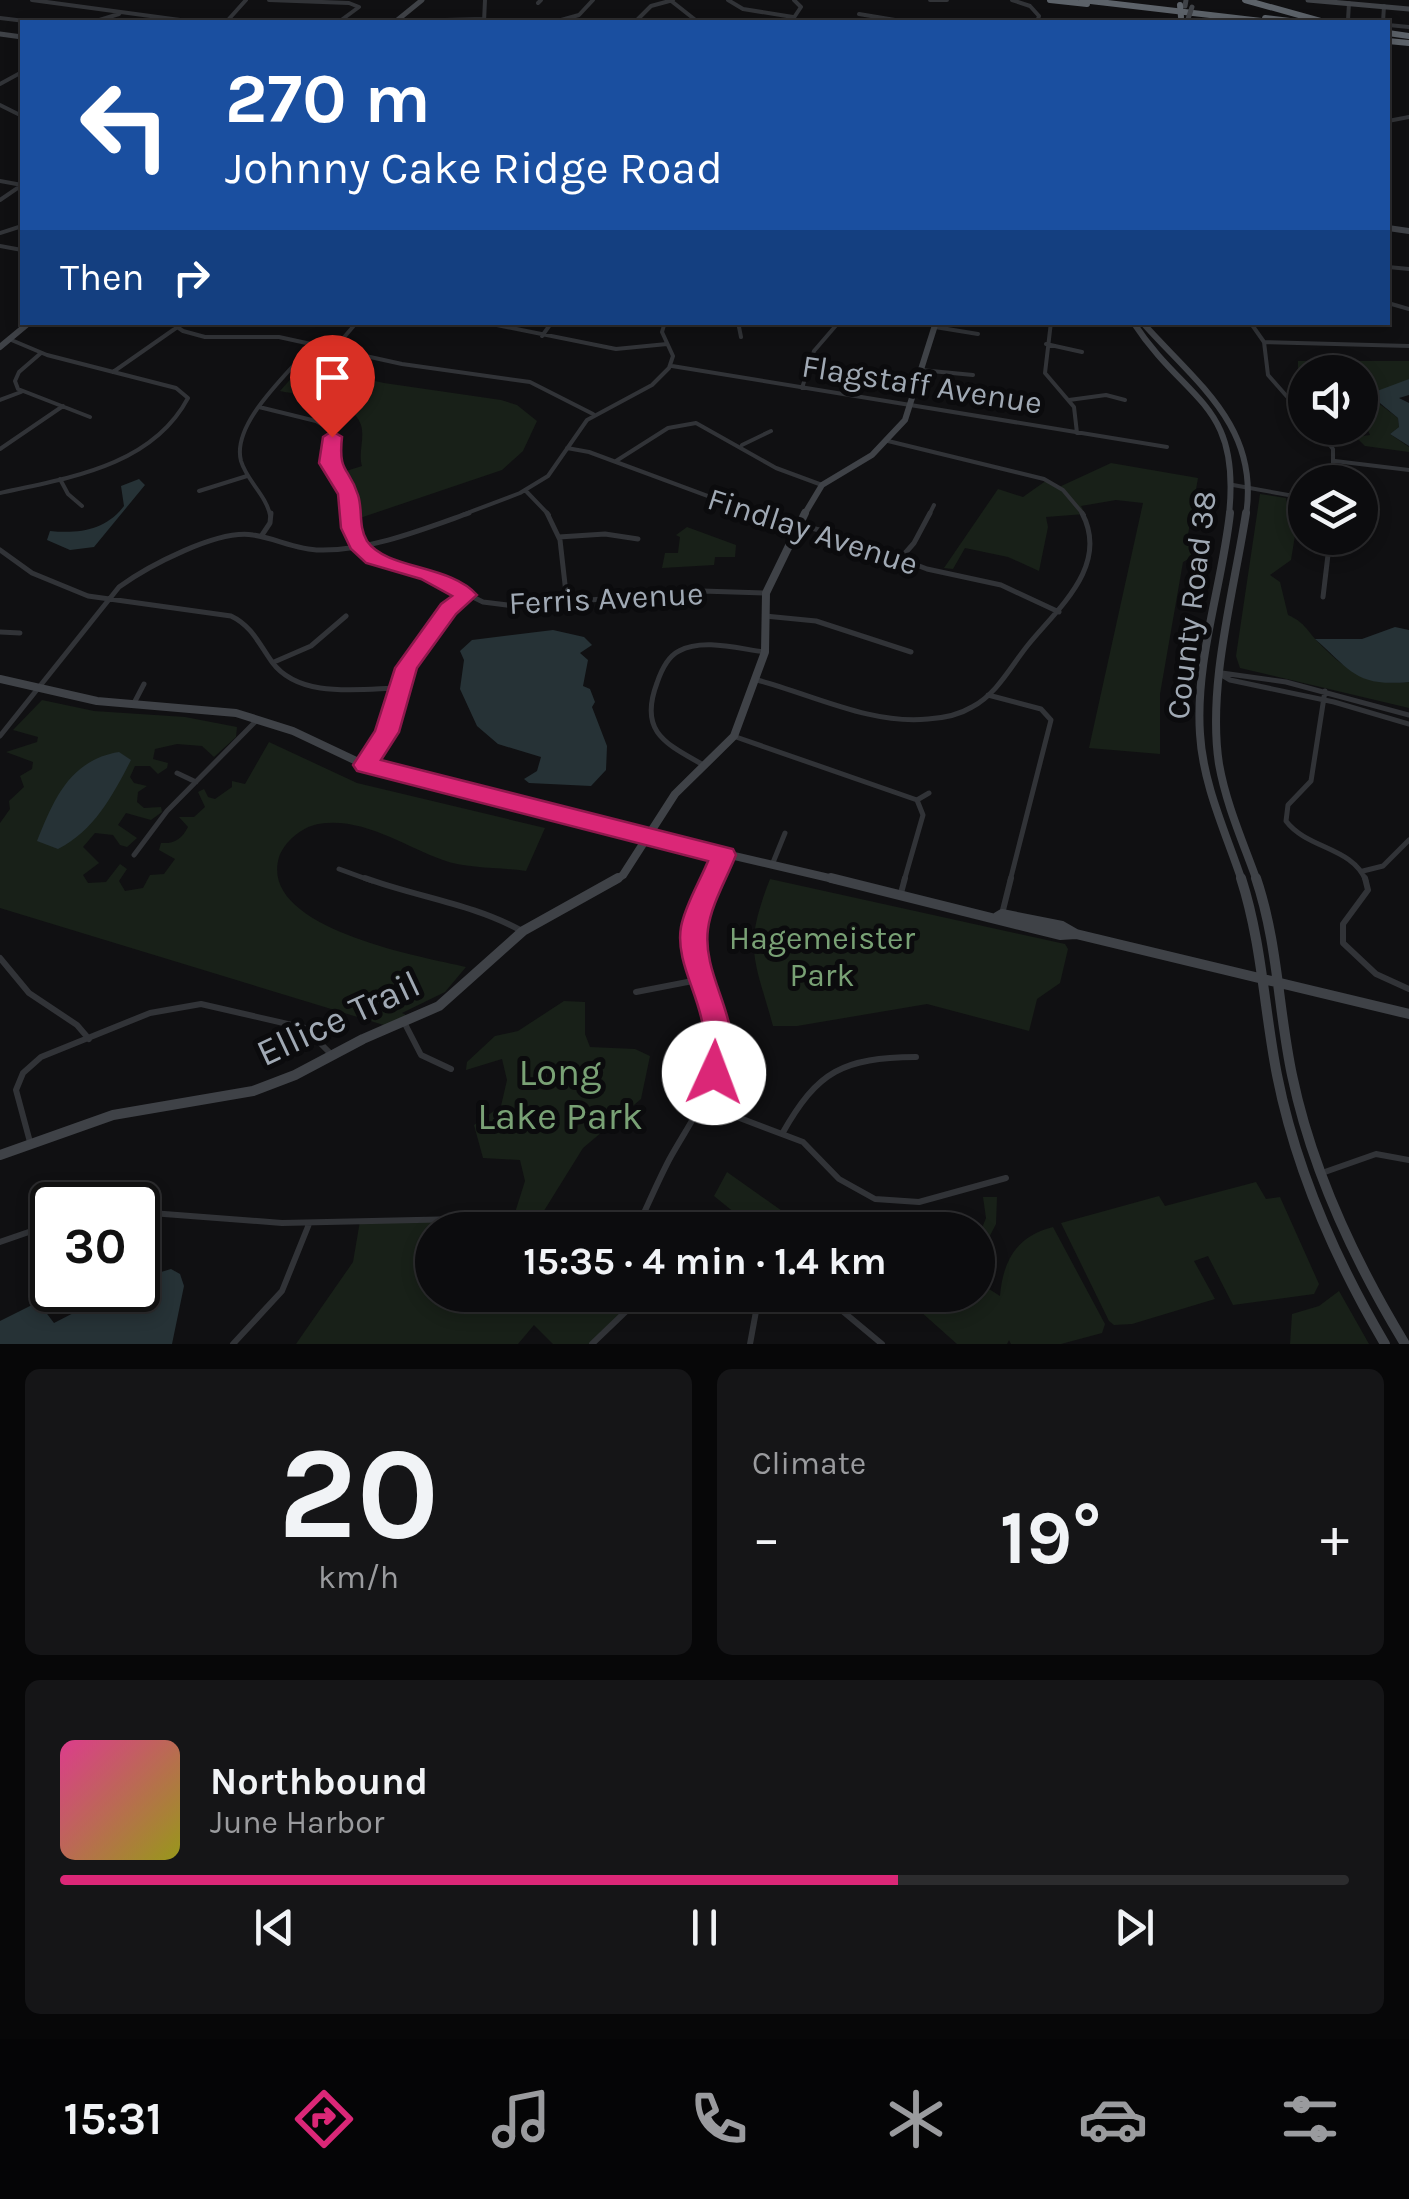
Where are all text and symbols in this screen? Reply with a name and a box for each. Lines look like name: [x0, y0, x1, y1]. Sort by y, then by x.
text: 270 m: [225, 58, 431, 140]
icon: left: [60, 60, 190, 190]
text: Johnny Cake Ridge Road: [225, 142, 723, 194]
icon: right: [164, 250, 219, 305]
text: Then: [60, 255, 144, 300]
pin: [290, 335, 375, 438]
street label: Flagstaff Avenue: [799, 347, 1045, 422]
icon: arrive: [305, 350, 360, 405]
map controls: [1288, 355, 1378, 555]
button: sound: [1288, 355, 1378, 445]
button: layers: [1288, 465, 1378, 555]
street label: Findlay Avenue: [703, 480, 923, 583]
street label: County Road 38: [1159, 489, 1224, 722]
street label: Ferris Avenue: [508, 575, 704, 622]
park label: Hagemeister Park: [729, 920, 916, 994]
street label: Ellice Trail: [249, 961, 427, 1076]
position arrow: [662, 1021, 766, 1125]
park label: Long Lake Park: [477, 1050, 643, 1139]
speed limit sign: 30: [30, 1182, 160, 1312]
text: 15:35 · 4 min · 1.4 km: [523, 1239, 887, 1284]
text: 20: [278, 1418, 439, 1570]
text: Climate: [752, 1445, 866, 1482]
text: 19°: [1000, 1494, 1101, 1582]
text: −: [752, 1506, 781, 1570]
text: +: [1320, 1506, 1349, 1570]
text: km/h: [318, 1559, 399, 1596]
text: Northbound: [210, 1759, 428, 1804]
text: June Harbor: [210, 1804, 384, 1841]
icon: previous: [247, 1900, 302, 1955]
icon: pause: [677, 1900, 732, 1955]
icon: next: [1107, 1900, 1162, 1955]
icon: directions: [289, 2084, 359, 2154]
icon: music: [486, 2084, 556, 2154]
icon: phone: [684, 2084, 754, 2154]
icon: climate: [881, 2084, 951, 2154]
icon: car: [1078, 2084, 1148, 2154]
icon: filters: [1275, 2084, 1345, 2154]
text: 15:31: [64, 2093, 162, 2145]

